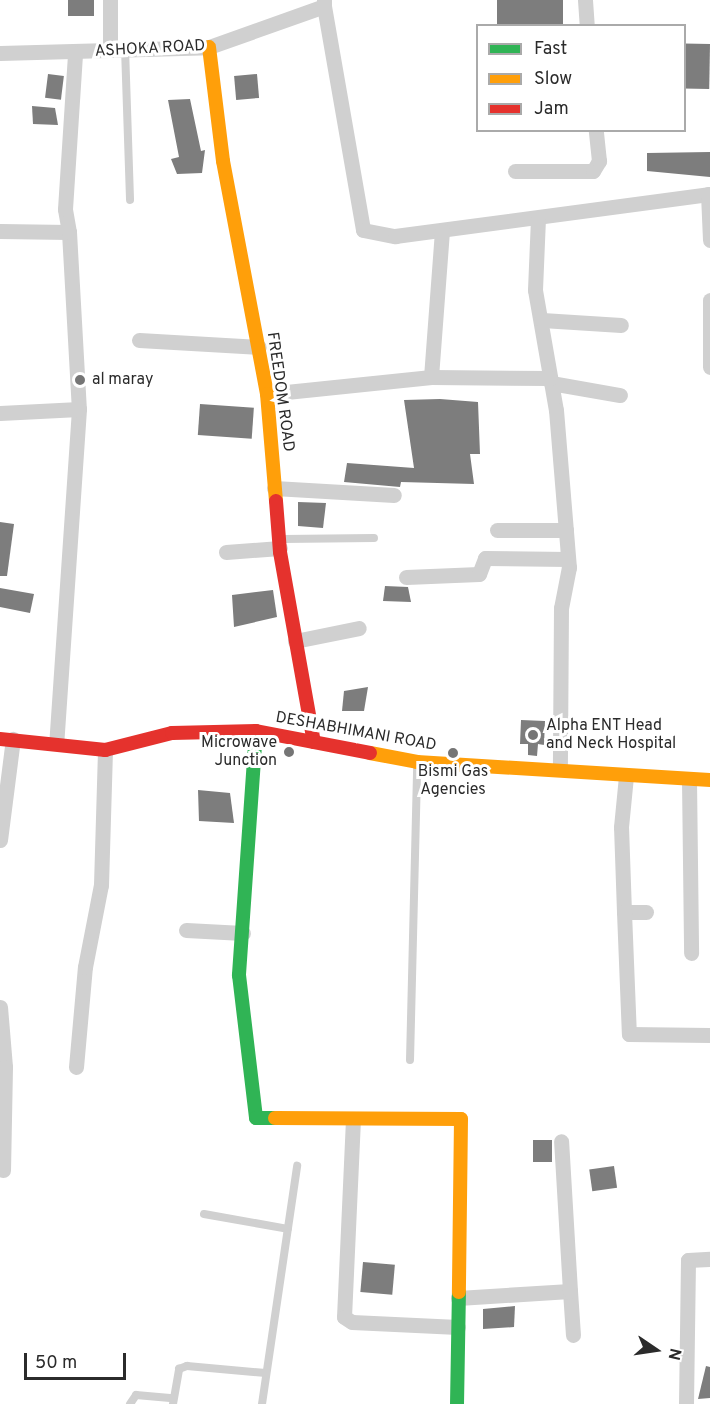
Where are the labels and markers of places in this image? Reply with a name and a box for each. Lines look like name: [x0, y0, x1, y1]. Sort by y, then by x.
place label: al maray: [92, 370, 153, 390]
marker: al maray: [73, 373, 87, 387]
place label: Alpha ENT Head and Neck Hospital: [546, 716, 676, 754]
marker: Alpha ENT Head and Neck Hospital: [524, 726, 542, 744]
place label: Microwave Junction: [201, 733, 277, 771]
marker: Microwave Junction: [282, 745, 296, 759]
marker: Bismi Gas Agencies: [446, 746, 460, 760]
place label: Bismi Gas Agencies: [418, 762, 488, 800]

